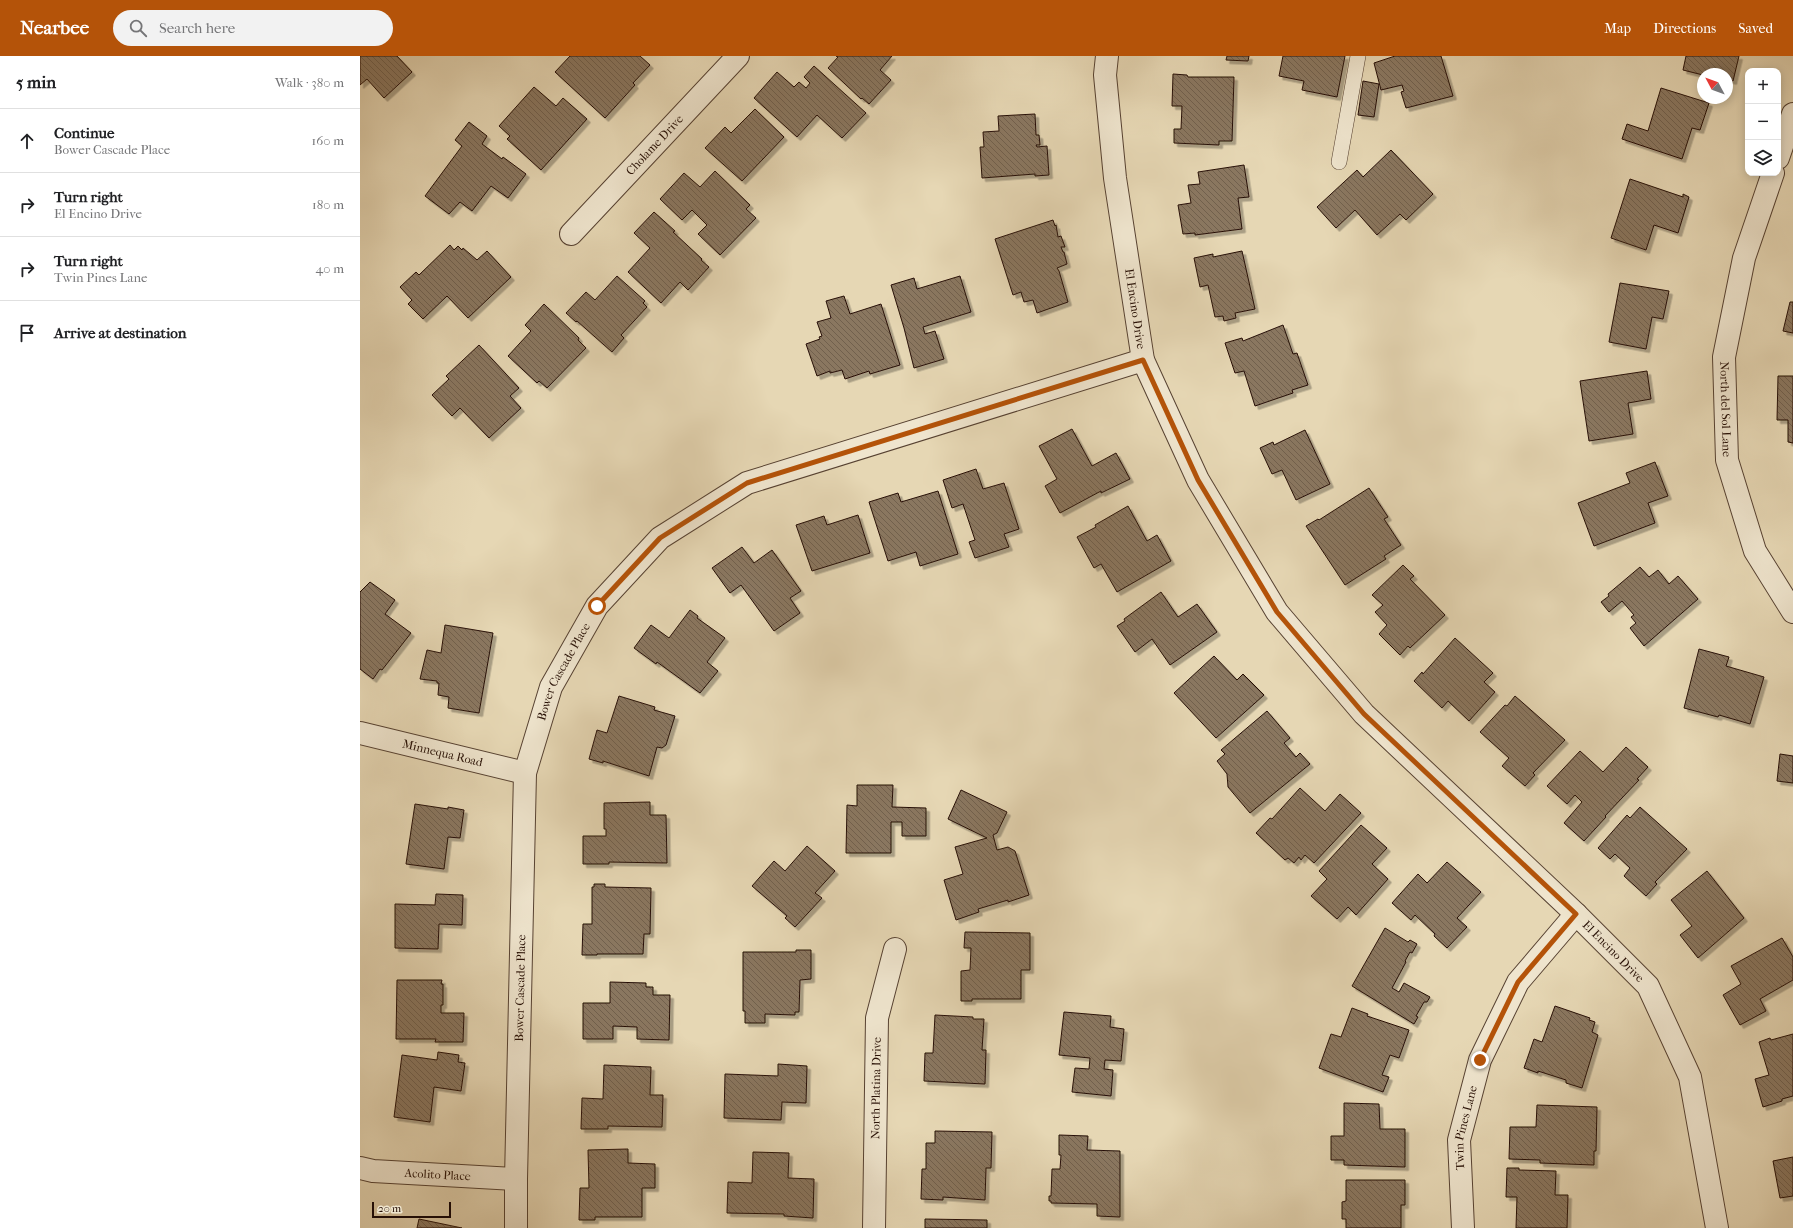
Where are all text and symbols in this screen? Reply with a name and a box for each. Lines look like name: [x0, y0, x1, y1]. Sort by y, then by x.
search box: [113, 10, 393, 46]
text: Nearbee: [20, 17, 89, 39]
icon: search: [127, 17, 149, 39]
text: Search here: [159, 19, 235, 37]
text: Map: [1604, 20, 1631, 37]
text: Directions: [1653, 20, 1716, 37]
text: Saved: [1738, 20, 1773, 37]
north arrow: [1697, 68, 1733, 104]
map controls: [1745, 68, 1781, 176]
button: +: [1745, 68, 1781, 104]
text: 5 min: [16, 72, 56, 92]
text: Walk · 380 m: [275, 75, 344, 90]
button: −: [1745, 104, 1781, 140]
street label: Cholame Drive: [623, 112, 686, 178]
text: Continue: [54, 124, 114, 142]
icon: ahead: [16, 130, 38, 152]
text: 160 m: [312, 133, 344, 148]
button: layers: [1745, 140, 1781, 176]
text: Bower Cascade Place: [54, 142, 170, 157]
text: Turn right: [54, 188, 123, 206]
icon: right: [16, 194, 38, 216]
text: 180 m: [312, 197, 344, 212]
text: El Encino Drive: [54, 206, 142, 221]
text: Turn right: [54, 252, 123, 270]
icon: right: [16, 258, 38, 280]
text: 40 m: [316, 261, 344, 276]
street label: El Encino Drive: [1122, 268, 1148, 350]
text: Twin Pines Lane: [54, 270, 147, 285]
icon: arrive: [16, 322, 38, 344]
text: Arrive at destination: [54, 324, 186, 342]
street label: North del Sol Lane: [1717, 361, 1734, 457]
route start: [588, 597, 606, 615]
street label: Bower Cascade Place: [534, 620, 593, 722]
street label: Minnequa Road: [401, 737, 485, 770]
street label: El Encino Drive: [1580, 918, 1647, 985]
street label: Bower Cascade Place: [512, 934, 528, 1042]
street label: North Platina Drive: [868, 1037, 884, 1139]
route end: [1471, 1051, 1489, 1069]
street label: Twin Pines Lane: [1452, 1084, 1480, 1170]
street label: Acolito Place: [403, 1166, 471, 1183]
scale bar: [372, 1200, 451, 1219]
text: 20 m: [378, 1202, 401, 1215]

